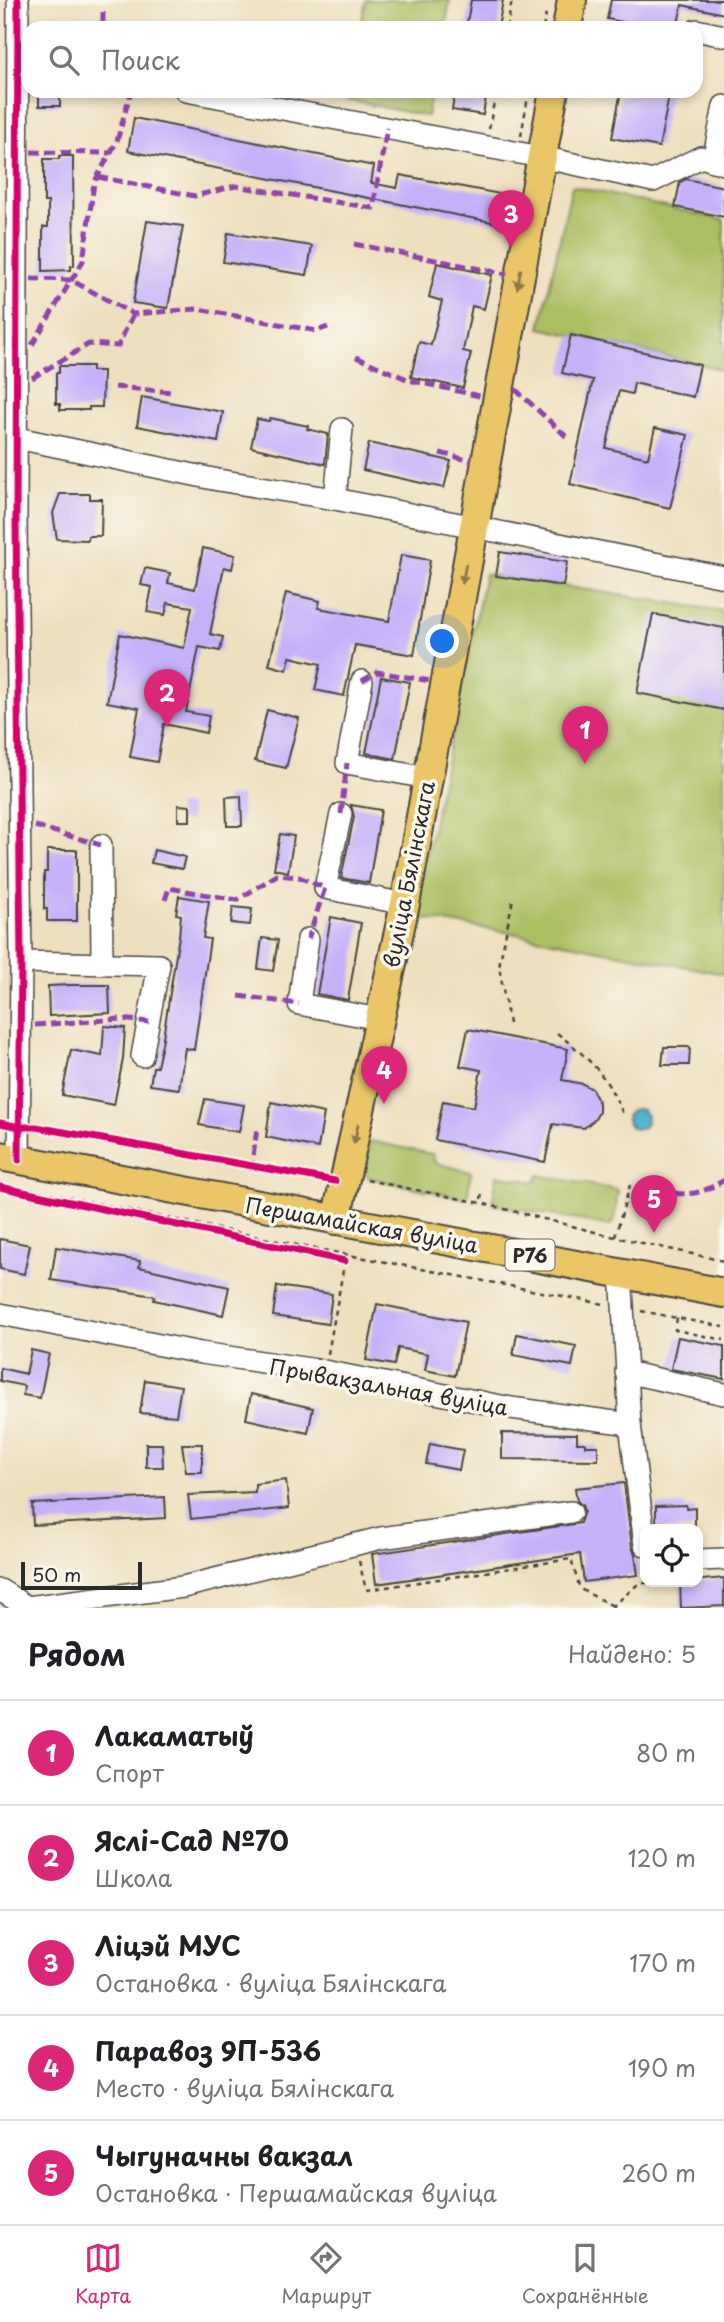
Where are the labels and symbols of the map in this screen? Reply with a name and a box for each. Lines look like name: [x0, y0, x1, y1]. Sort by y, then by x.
pin: 3: [488, 190, 534, 248]
one-way arrow: [514, 268, 525, 290]
one-way arrow: [458, 563, 469, 585]
your location: [425, 624, 459, 658]
pin: 2: [144, 669, 190, 727]
pin: 1: [562, 706, 608, 764]
street label: вуліца Бялінскага: [374, 777, 442, 970]
pin: 4: [361, 1046, 407, 1104]
one-way arrow: [350, 1123, 361, 1145]
pin: 5: [631, 1175, 677, 1233]
street label: Першамайская вуліца: [243, 1188, 481, 1260]
road number: Р76: [505, 1240, 554, 1270]
street label: Прывакзальная вуліца: [267, 1349, 511, 1423]
scale bar: [21, 1559, 142, 1591]

